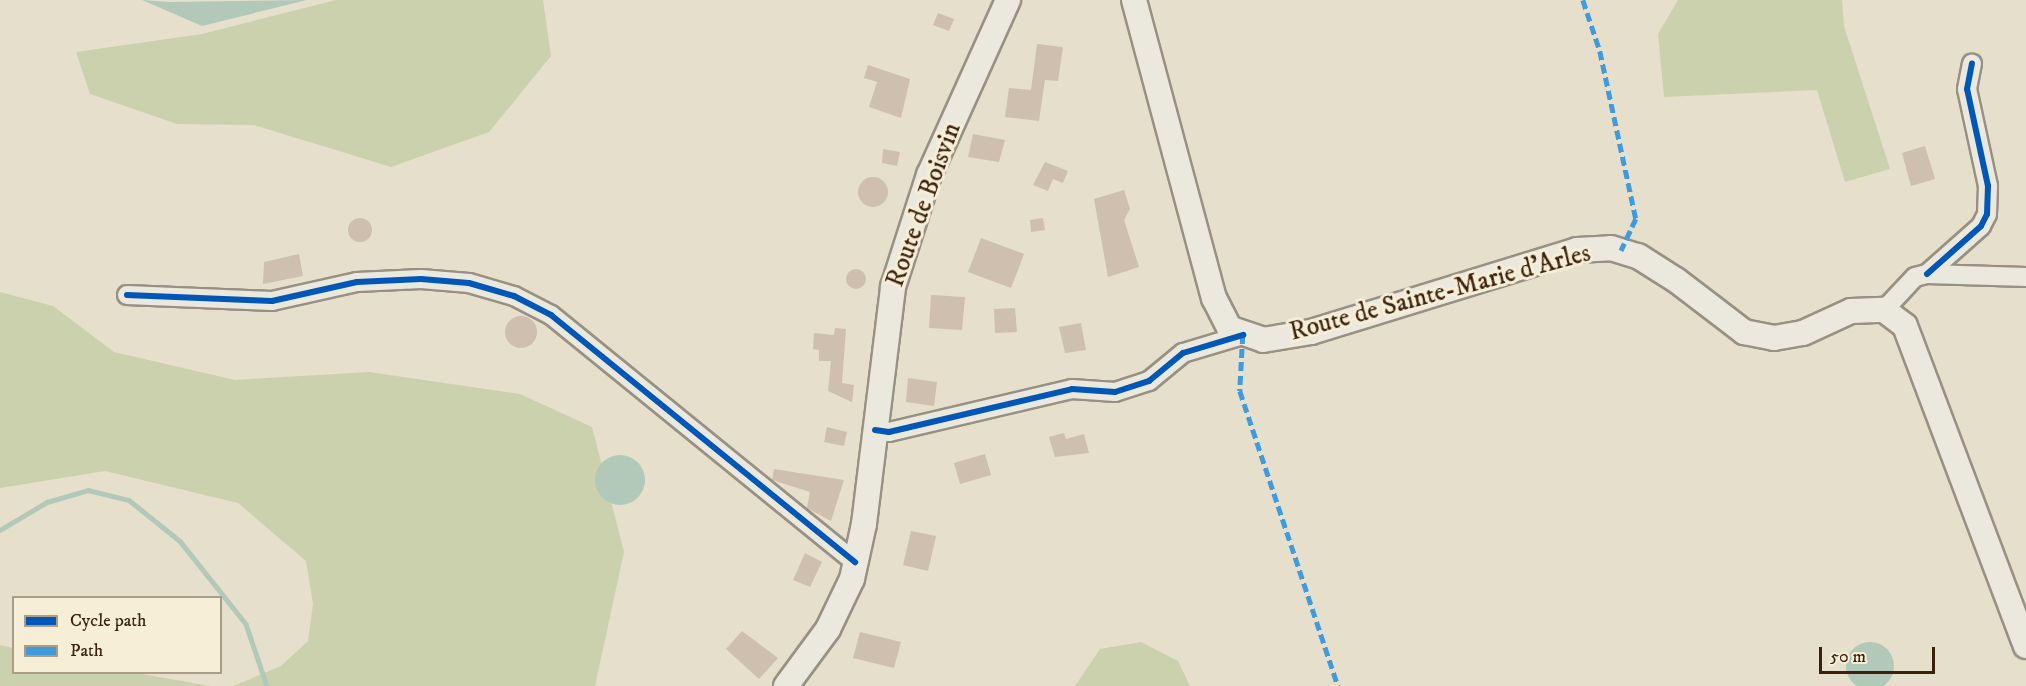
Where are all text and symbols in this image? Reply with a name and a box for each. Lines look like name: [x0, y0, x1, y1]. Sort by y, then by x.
street label: Route de Boisvin: [880, 119, 968, 291]
street label: Route de Sainte-Marie d'Arles: [1286, 238, 1594, 348]
legend: [12, 596, 222, 674]
text: Cycle path: [70, 610, 147, 632]
scale bar: [1822, 635, 1938, 673]
text: Path: [70, 640, 103, 662]
text: 50 m: [1830, 646, 1866, 668]

